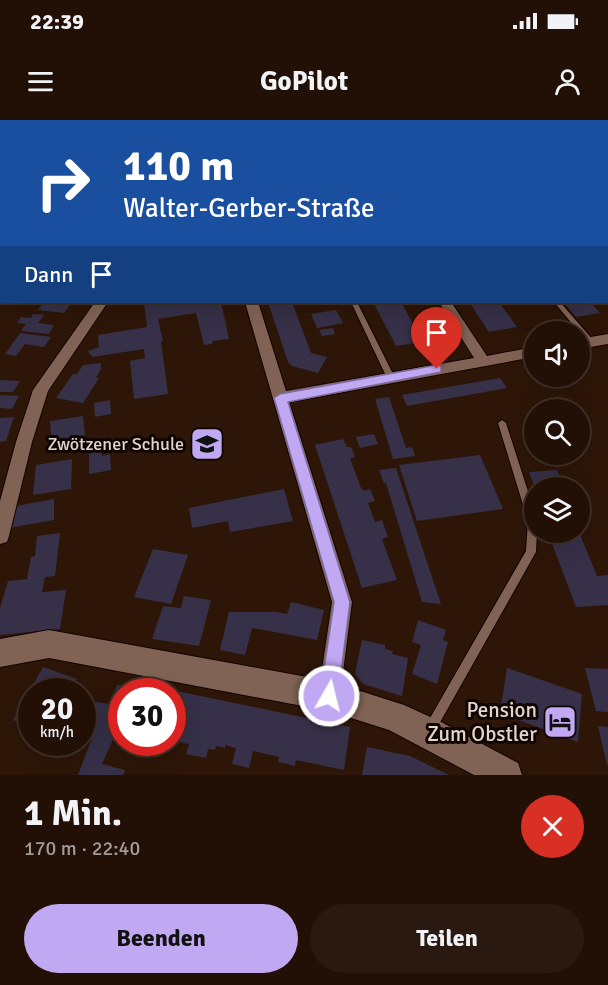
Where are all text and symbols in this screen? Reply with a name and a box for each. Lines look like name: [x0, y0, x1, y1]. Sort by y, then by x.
text: 22:39: [30, 8, 84, 35]
icon: menu: [24, 65, 57, 98]
text: GoPilot: [260, 65, 348, 98]
icon: person: [551, 65, 584, 98]
text: 110 m: [123, 141, 234, 192]
icon: right: [24, 144, 102, 222]
text: Walter-Gerber-Straße: [123, 192, 375, 225]
icon: arrive: [85, 258, 118, 291]
text: Dann: [24, 261, 73, 288]
pin: [411, 307, 462, 369]
icon: arrive: [420, 316, 453, 349]
map controls: [524, 321, 590, 543]
button: sound: [524, 321, 590, 387]
button: search: [524, 399, 590, 465]
school or university icon: Zwötzener Schule: [189, 426, 225, 462]
place label: Zwötzener Schule: [48, 433, 184, 455]
button: layers: [524, 477, 590, 543]
position arrow: [297, 664, 361, 728]
speed limit sign: 30: [108, 678, 186, 756]
text: 20: [41, 691, 73, 728]
place label: Pension Zum Obstler: [427, 697, 537, 747]
hotel icon: Pension Zum Obstler: [542, 704, 578, 740]
text: km/h: [40, 723, 74, 741]
text: 1 Min.: [24, 791, 122, 836]
button: close: [521, 795, 584, 858]
text: 170 m · 22:40: [24, 836, 140, 861]
button: Beenden: [24, 904, 298, 973]
button: Teilen: [310, 904, 584, 973]

